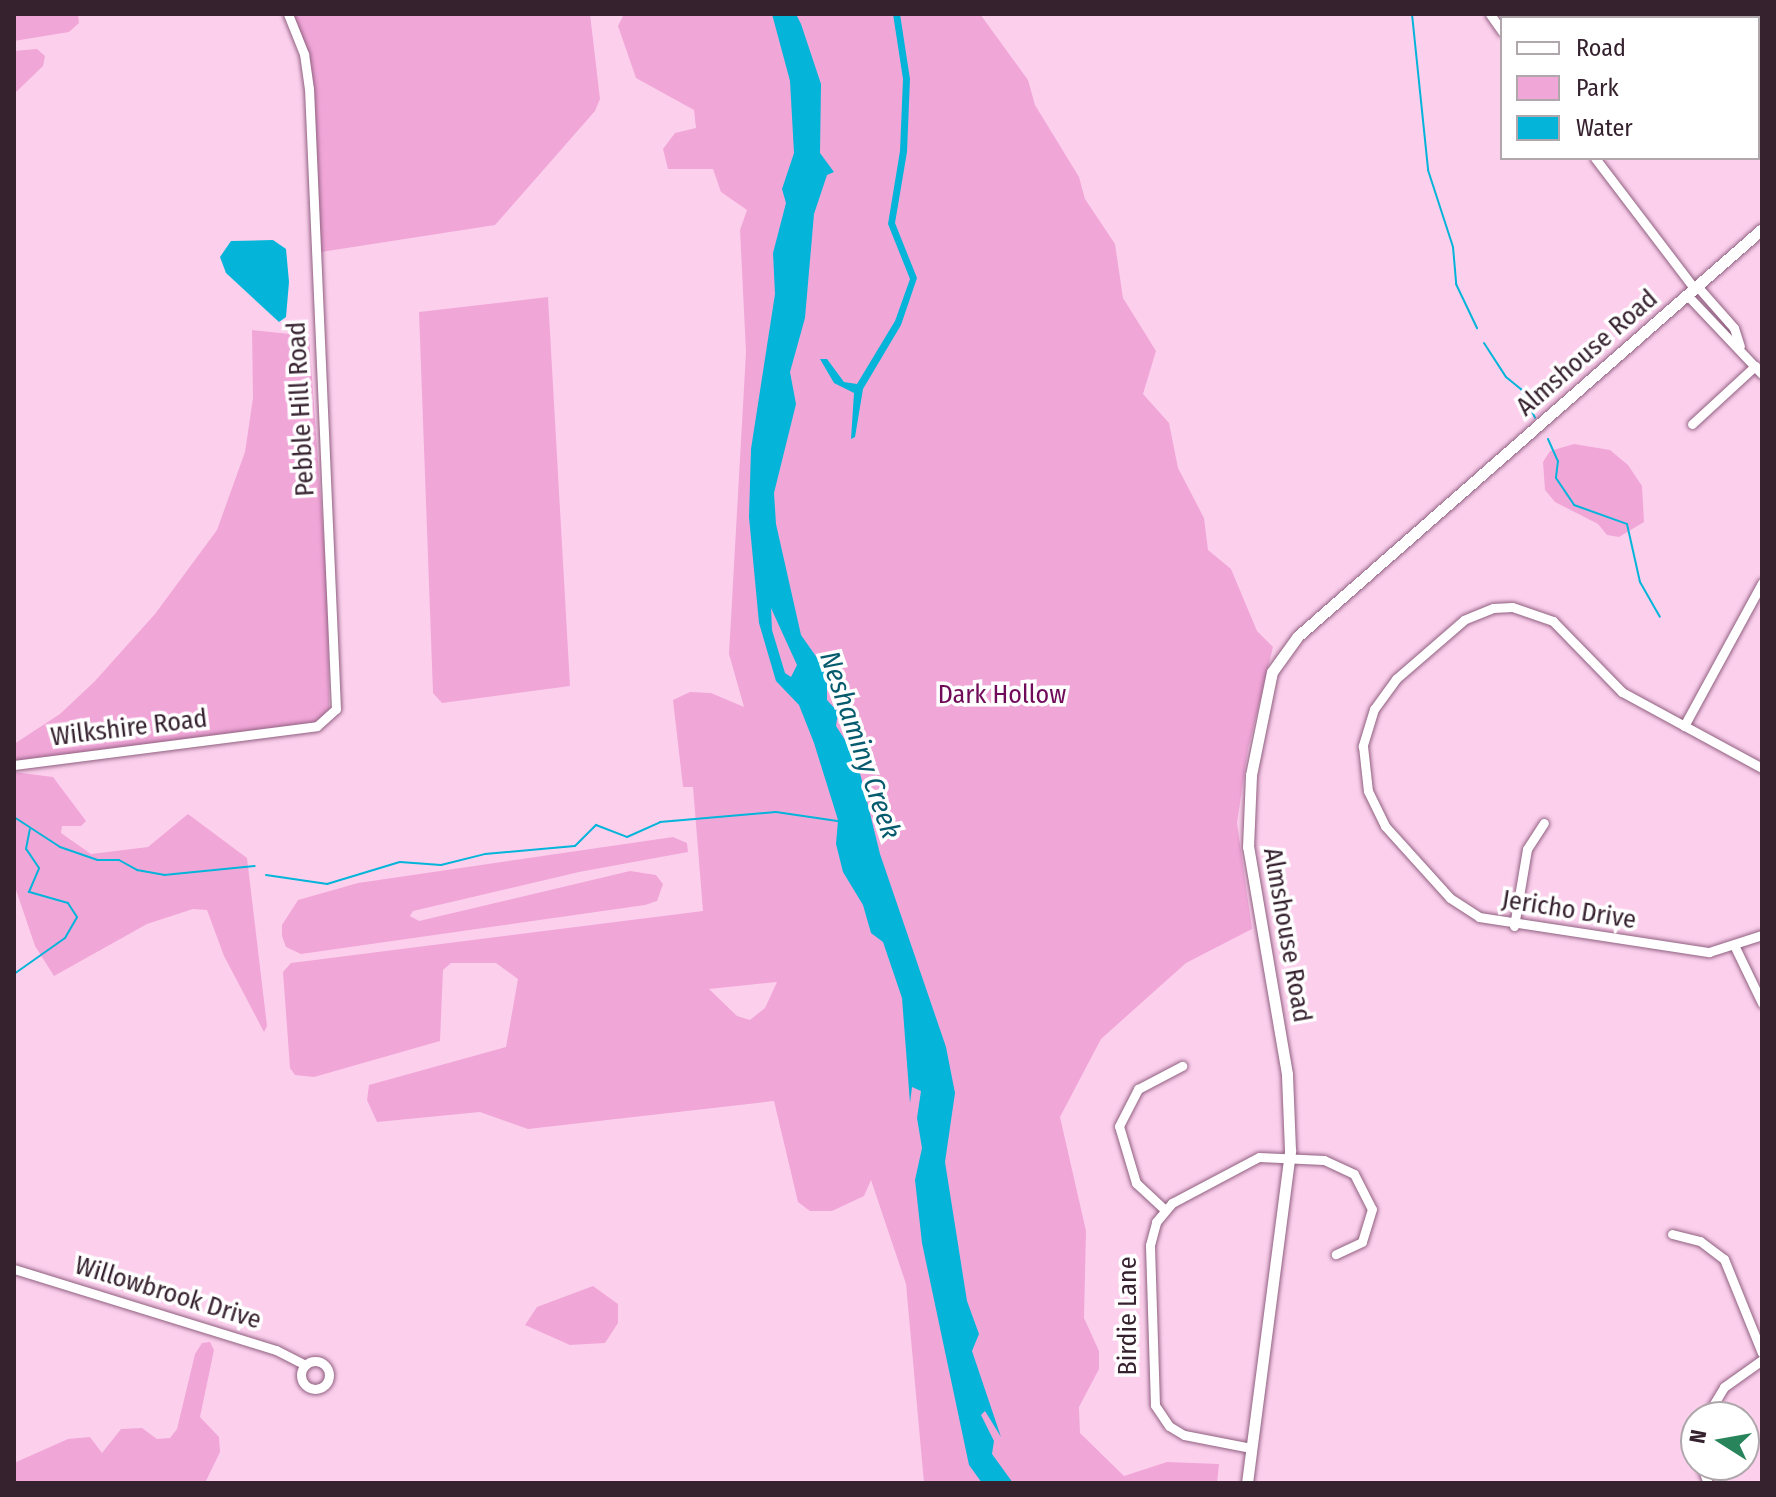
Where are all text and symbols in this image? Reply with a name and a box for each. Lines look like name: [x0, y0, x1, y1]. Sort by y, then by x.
legend: [1500, 16, 1760, 160]
text: Road: [1576, 34, 1626, 62]
text: Park: [1576, 74, 1619, 102]
text: Water: [1576, 114, 1633, 142]
street label: Almshouse Road: [1510, 283, 1664, 423]
street label: Pebble Hill Road: [281, 321, 321, 497]
water label: Neshaminy Creek: [812, 647, 908, 843]
park label: Dark Hollow: [938, 679, 1066, 711]
street label: Wilkshire Road: [49, 703, 209, 753]
street label: Almshouse Road: [1256, 845, 1318, 1025]
street label: Jericho Drive: [1500, 884, 1638, 936]
street label: Willowbrook Drive: [71, 1250, 265, 1336]
street label: Birdie Lane: [1112, 1256, 1144, 1376]
north arrow: [1680, 1401, 1760, 1481]
text: N: [1683, 1428, 1712, 1446]

